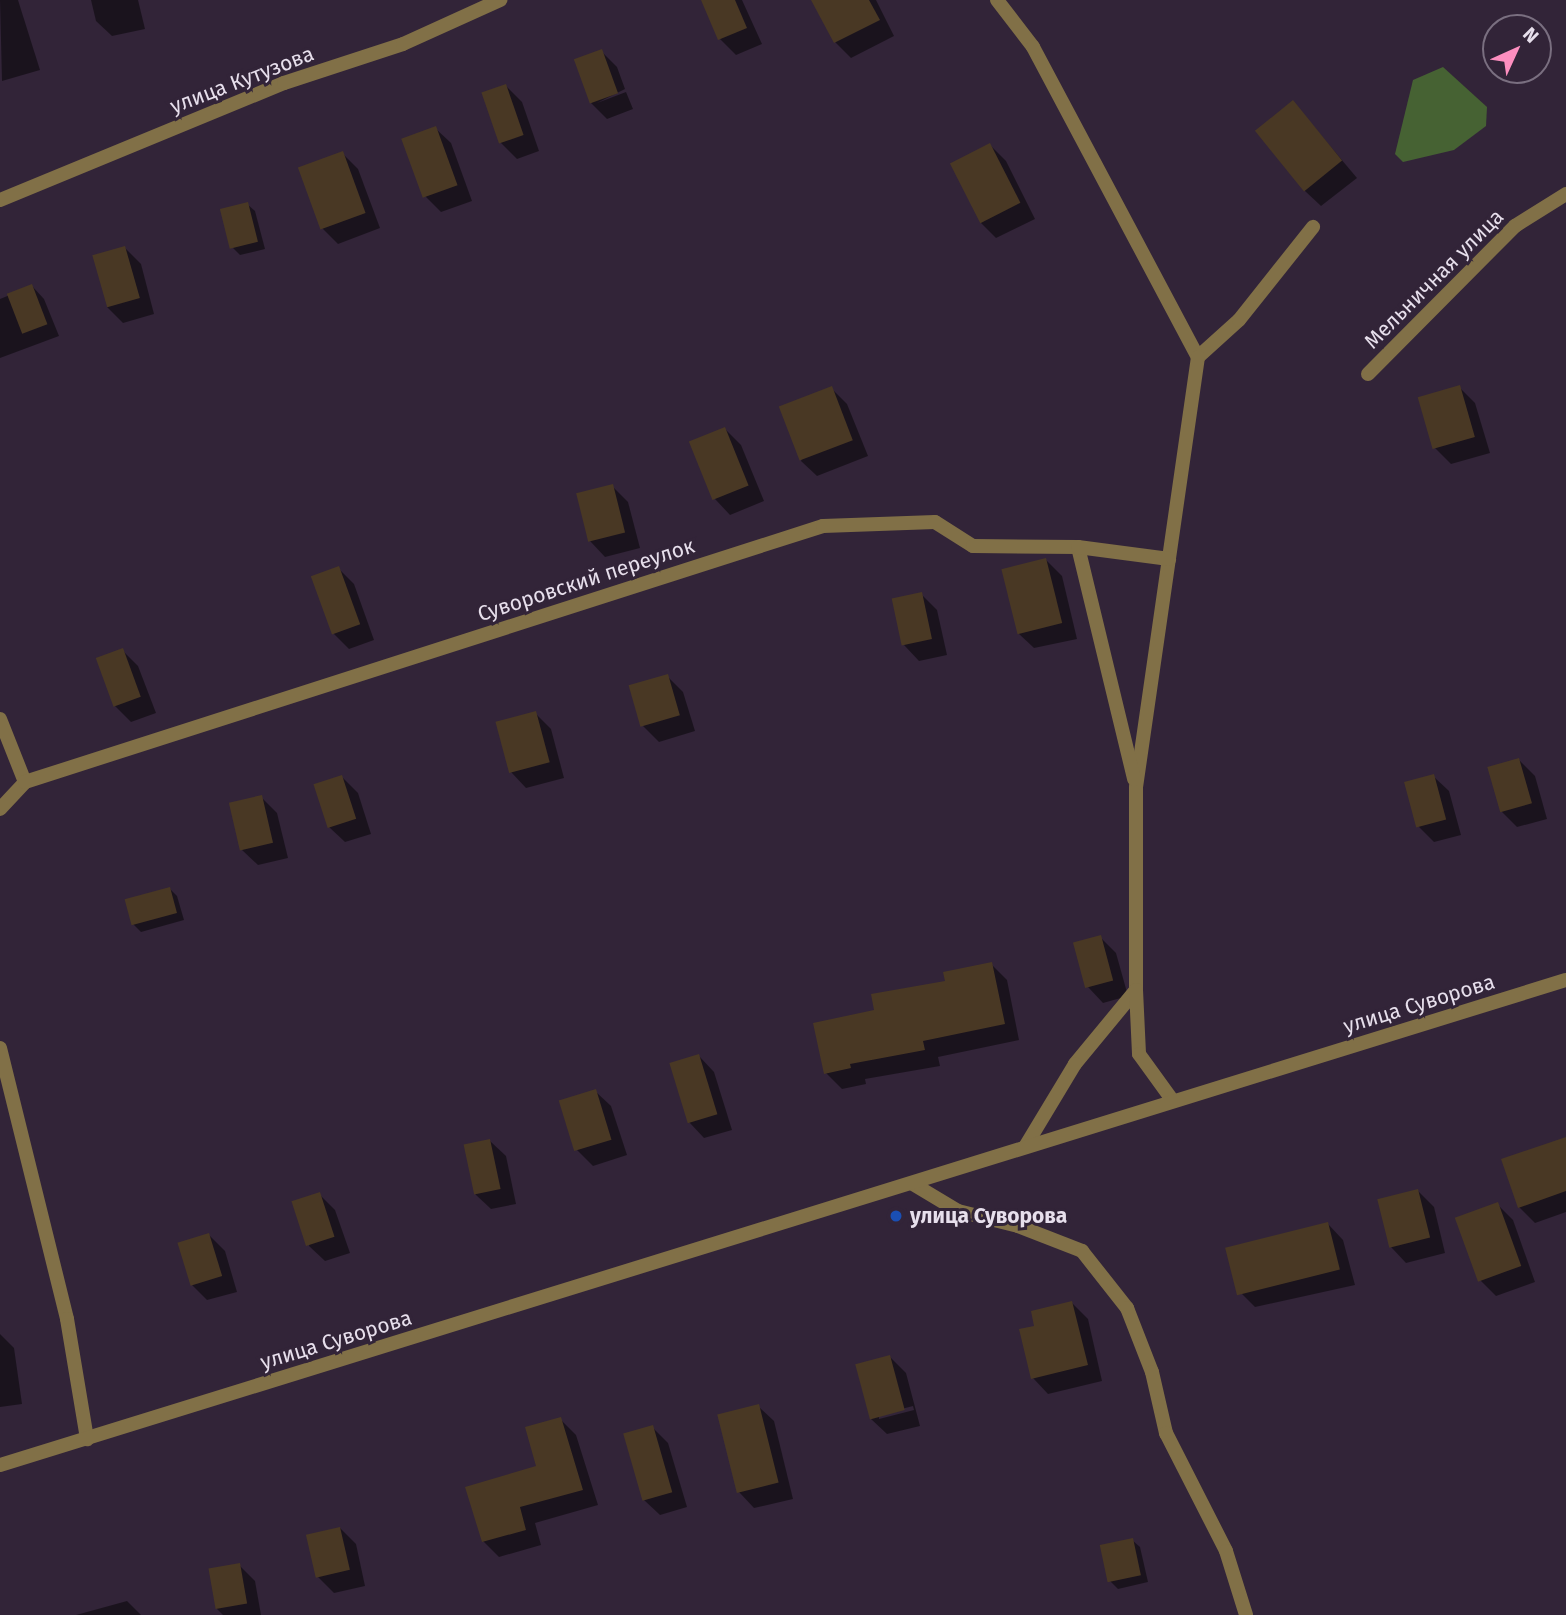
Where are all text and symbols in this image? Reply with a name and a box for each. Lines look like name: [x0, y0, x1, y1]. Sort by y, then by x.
north arrow: [1482, 14, 1552, 84]
text: N: [1518, 23, 1543, 48]
street label: улица Кутузова: [167, 41, 317, 119]
street label: Мельничная улица: [1359, 204, 1509, 354]
street label: Суворовский переулок: [474, 533, 698, 627]
street label: улица Суворова: [1340, 969, 1498, 1039]
place label: улица Суворова: [910, 1203, 1067, 1229]
marker: улица Суворова: [888, 1208, 904, 1224]
street label: улица Суворова: [257, 1305, 415, 1375]

